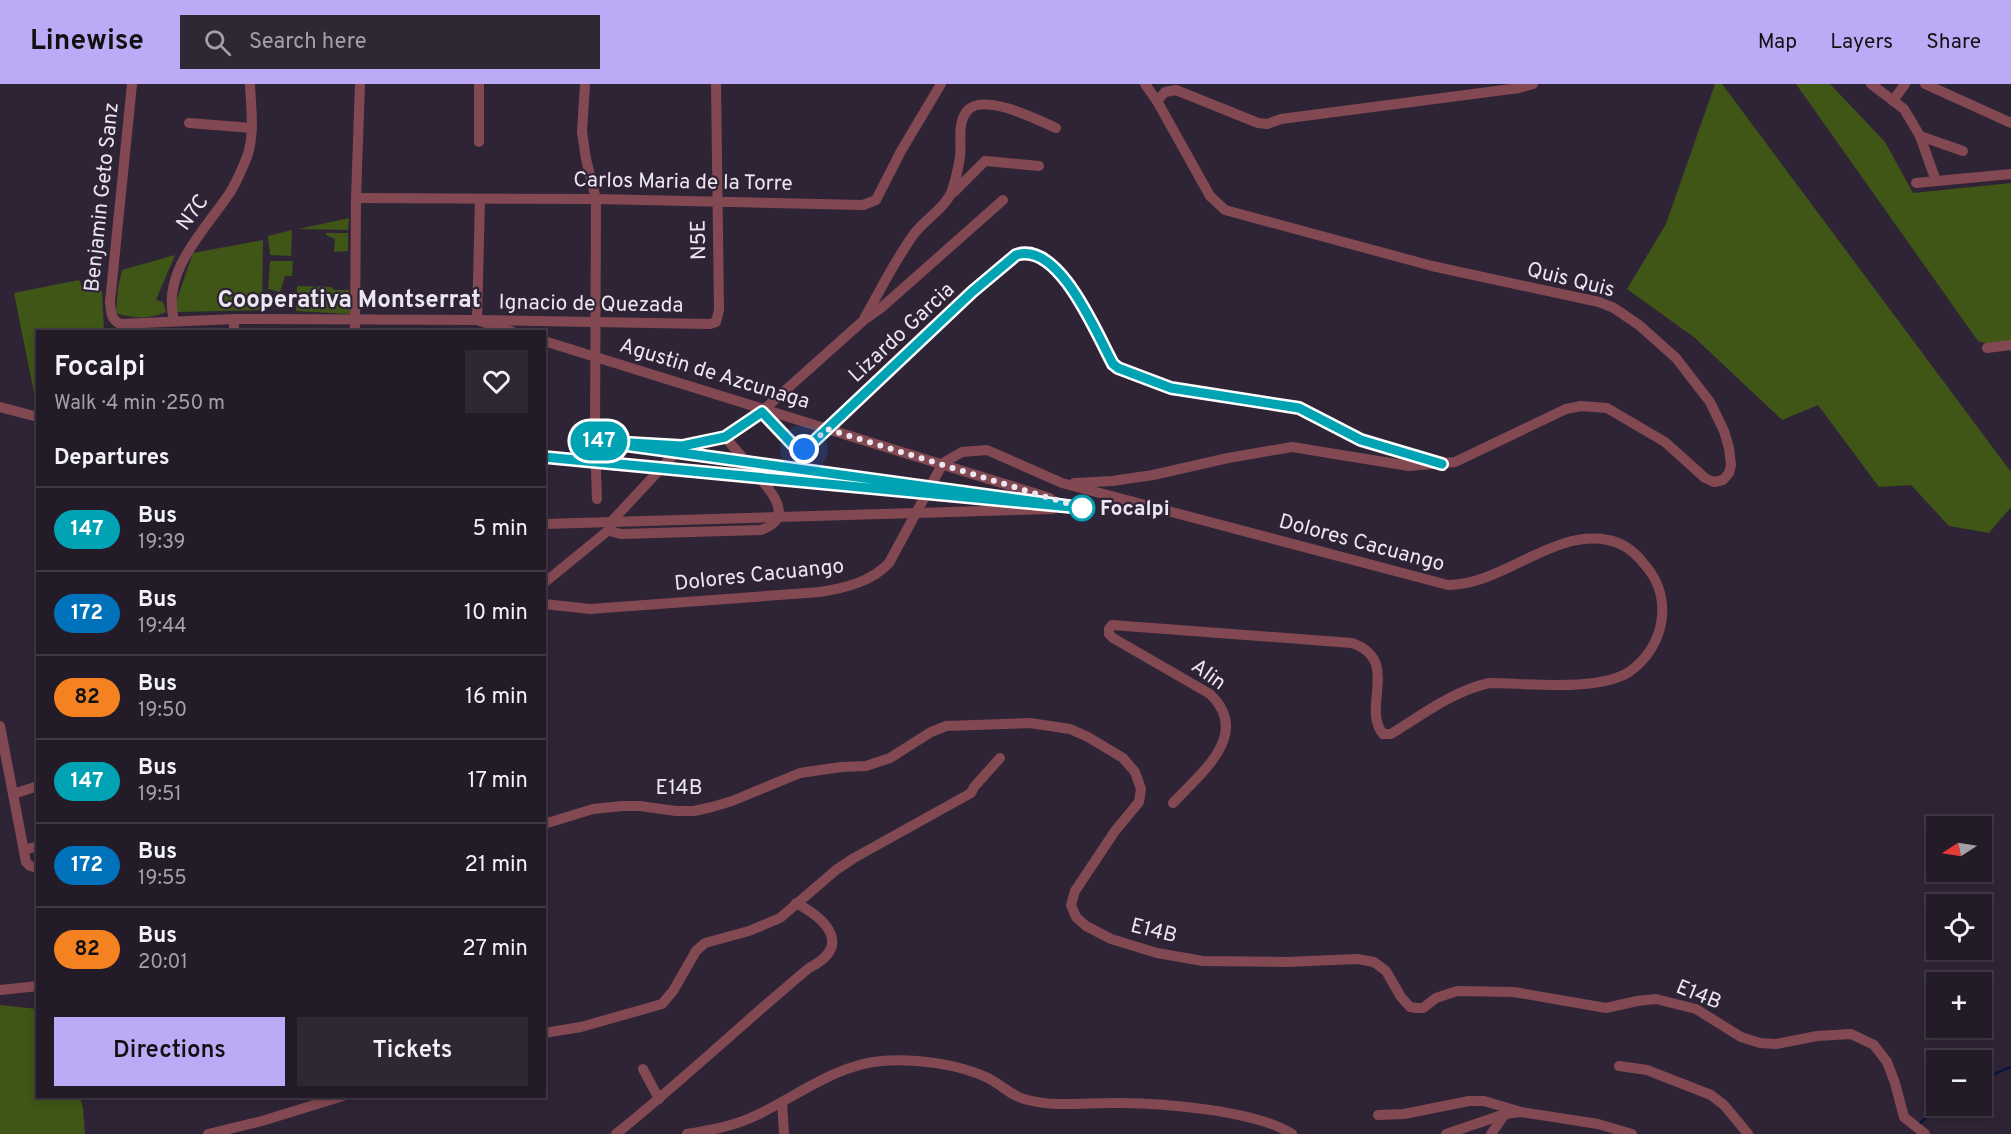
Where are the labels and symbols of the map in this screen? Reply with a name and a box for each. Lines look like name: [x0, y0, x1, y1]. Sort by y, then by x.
street label: Benjamin Geto Sanz: [79, 101, 126, 293]
street label: Carlos Maria de la Torre: [573, 167, 793, 198]
street label: N7C: [171, 189, 215, 236]
street label: N5E: [686, 219, 713, 260]
street label: Quis Quis: [1524, 257, 1617, 304]
street label: Lizardo Garcia: [843, 277, 961, 389]
district label: Cooperativa Montserrat: [217, 286, 481, 316]
street label: Ignacio de Quezada: [498, 289, 684, 320]
street label: Agustin de Azcunaga: [616, 333, 813, 416]
line badge: 147: [564, 422, 634, 460]
your location: [789, 434, 819, 464]
marker: Focalpi: [1069, 495, 1095, 521]
place label: Focalpi: [1100, 496, 1170, 523]
street label: Dolores Cacuango: [1276, 508, 1447, 579]
street label: Dolores Cacuango: [673, 553, 845, 598]
street label: Alin: [1185, 653, 1231, 697]
street label: E14B: [656, 775, 702, 802]
north arrow: [1926, 816, 1992, 882]
street label: E14B: [1128, 913, 1180, 950]
street label: E14B: [1672, 974, 1725, 1017]

